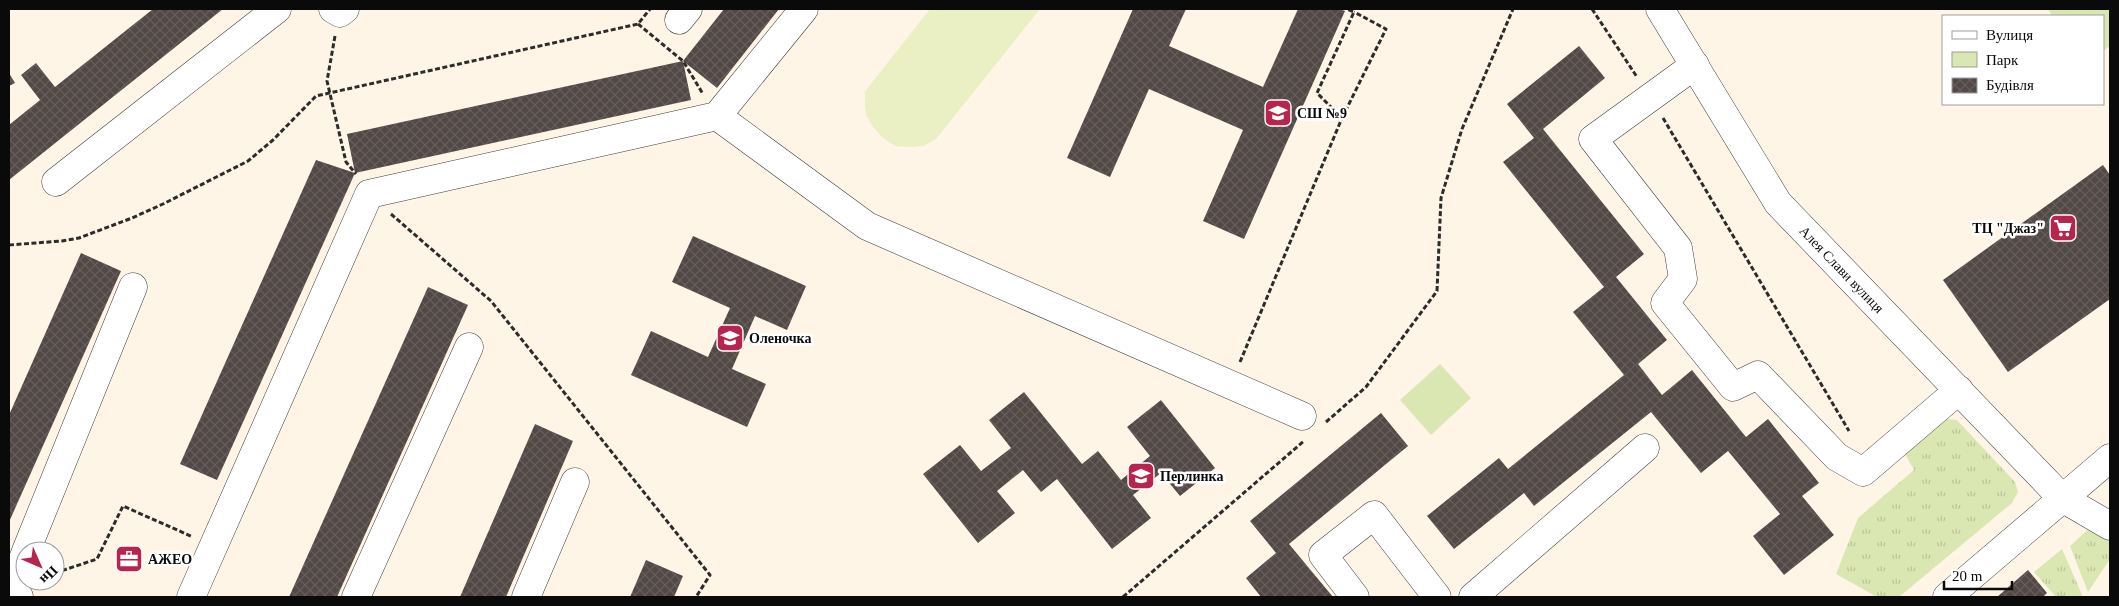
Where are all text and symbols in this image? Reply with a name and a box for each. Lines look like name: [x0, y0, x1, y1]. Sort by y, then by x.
legend: [1942, 15, 2104, 105]
text: Вулиця: [1986, 27, 2033, 43]
text: Парк: [1986, 52, 2019, 68]
text: Будівля: [1986, 77, 2034, 93]
school or university icon: СШ №9: [1263, 98, 1293, 128]
place label: СШ №9: [1297, 106, 1347, 121]
supermarket icon: ТЦ "Джаз": [2048, 213, 2078, 243]
place label: ТЦ "Джаз": [1972, 221, 2044, 236]
street label: Алея Слави вулиця: [1797, 223, 1887, 316]
school or university icon: Оленочка: [715, 323, 745, 353]
place label: Оленочка: [749, 331, 811, 346]
school or university icon: Перлинка: [1126, 461, 1156, 491]
place label: Перлинка: [1160, 469, 1223, 484]
north arrow: [15, 541, 65, 591]
office icon: АЖЕО: [114, 544, 144, 574]
place label: АЖЕО: [148, 552, 192, 567]
scale bar: [1944, 558, 2012, 590]
text: Пн: [37, 563, 61, 587]
text: 20 m: [1952, 568, 1983, 584]

